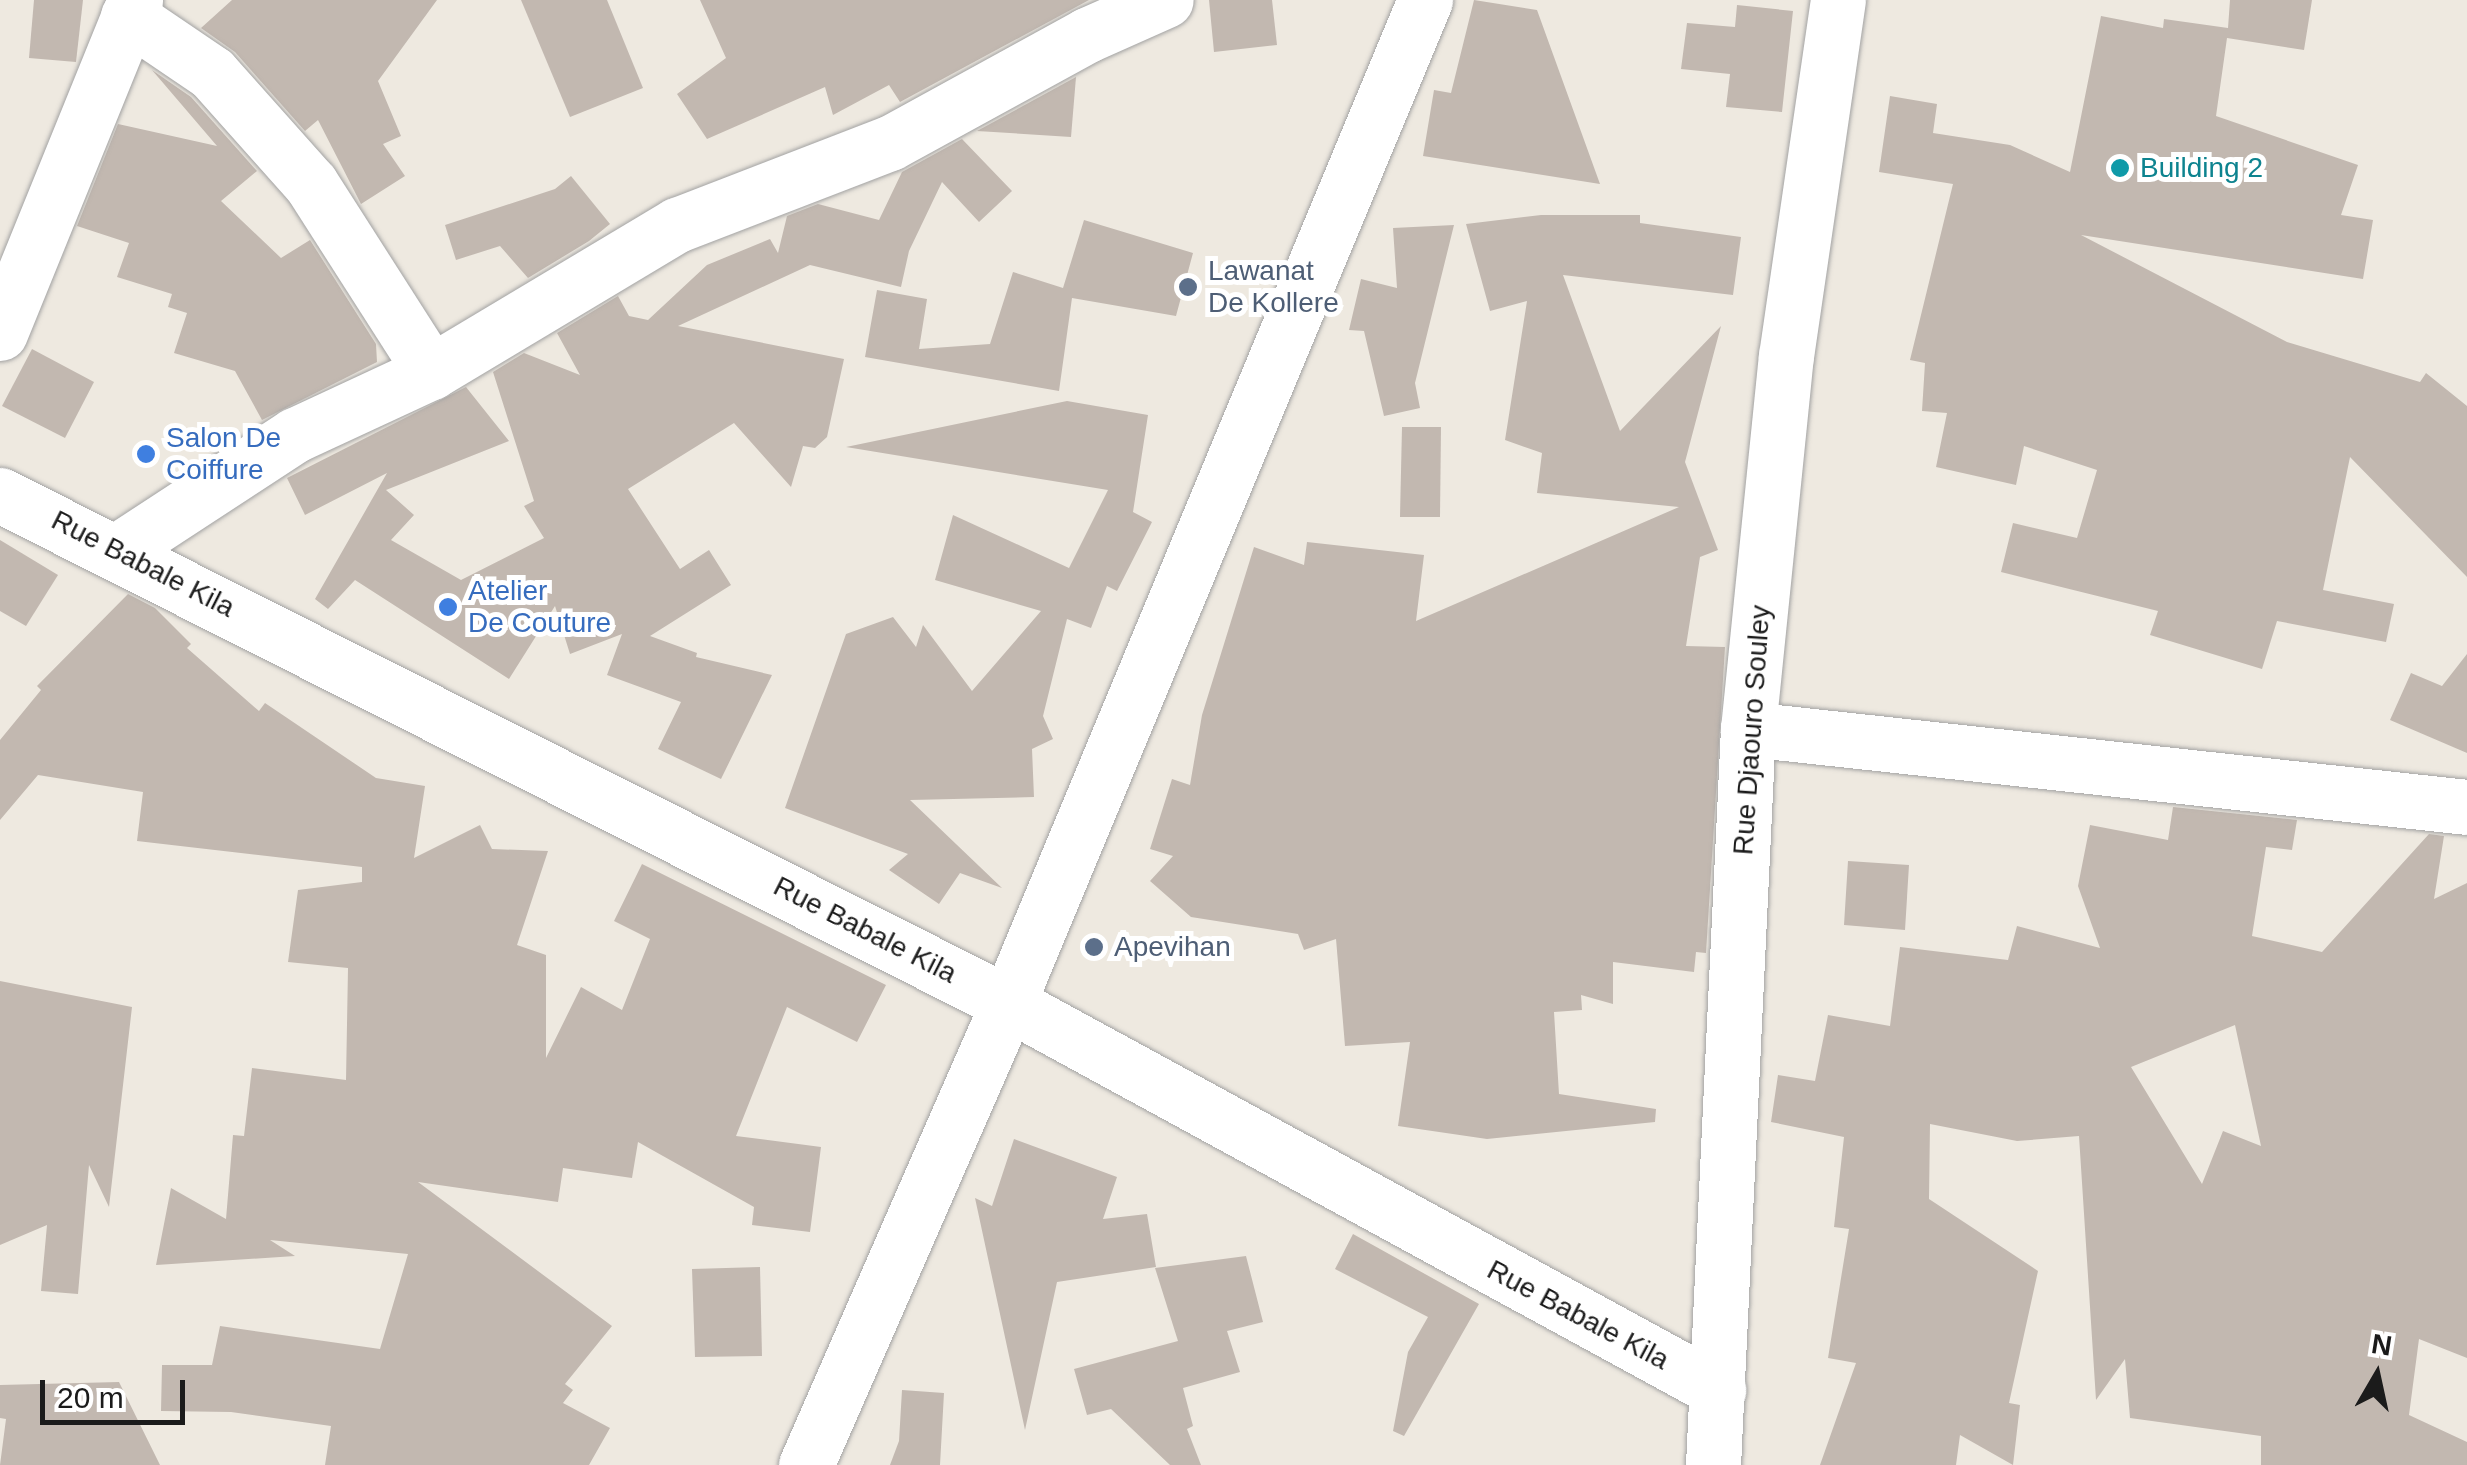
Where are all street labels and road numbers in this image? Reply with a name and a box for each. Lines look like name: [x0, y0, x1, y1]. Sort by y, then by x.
street label: Rue Babale Kila: [46, 503, 240, 625]
street label: Rue Djaouro Souley: [1727, 604, 1777, 856]
street label: Rue Babale Kila: [768, 869, 962, 991]
street label: Rue Babale Kila: [1481, 1253, 1675, 1377]

